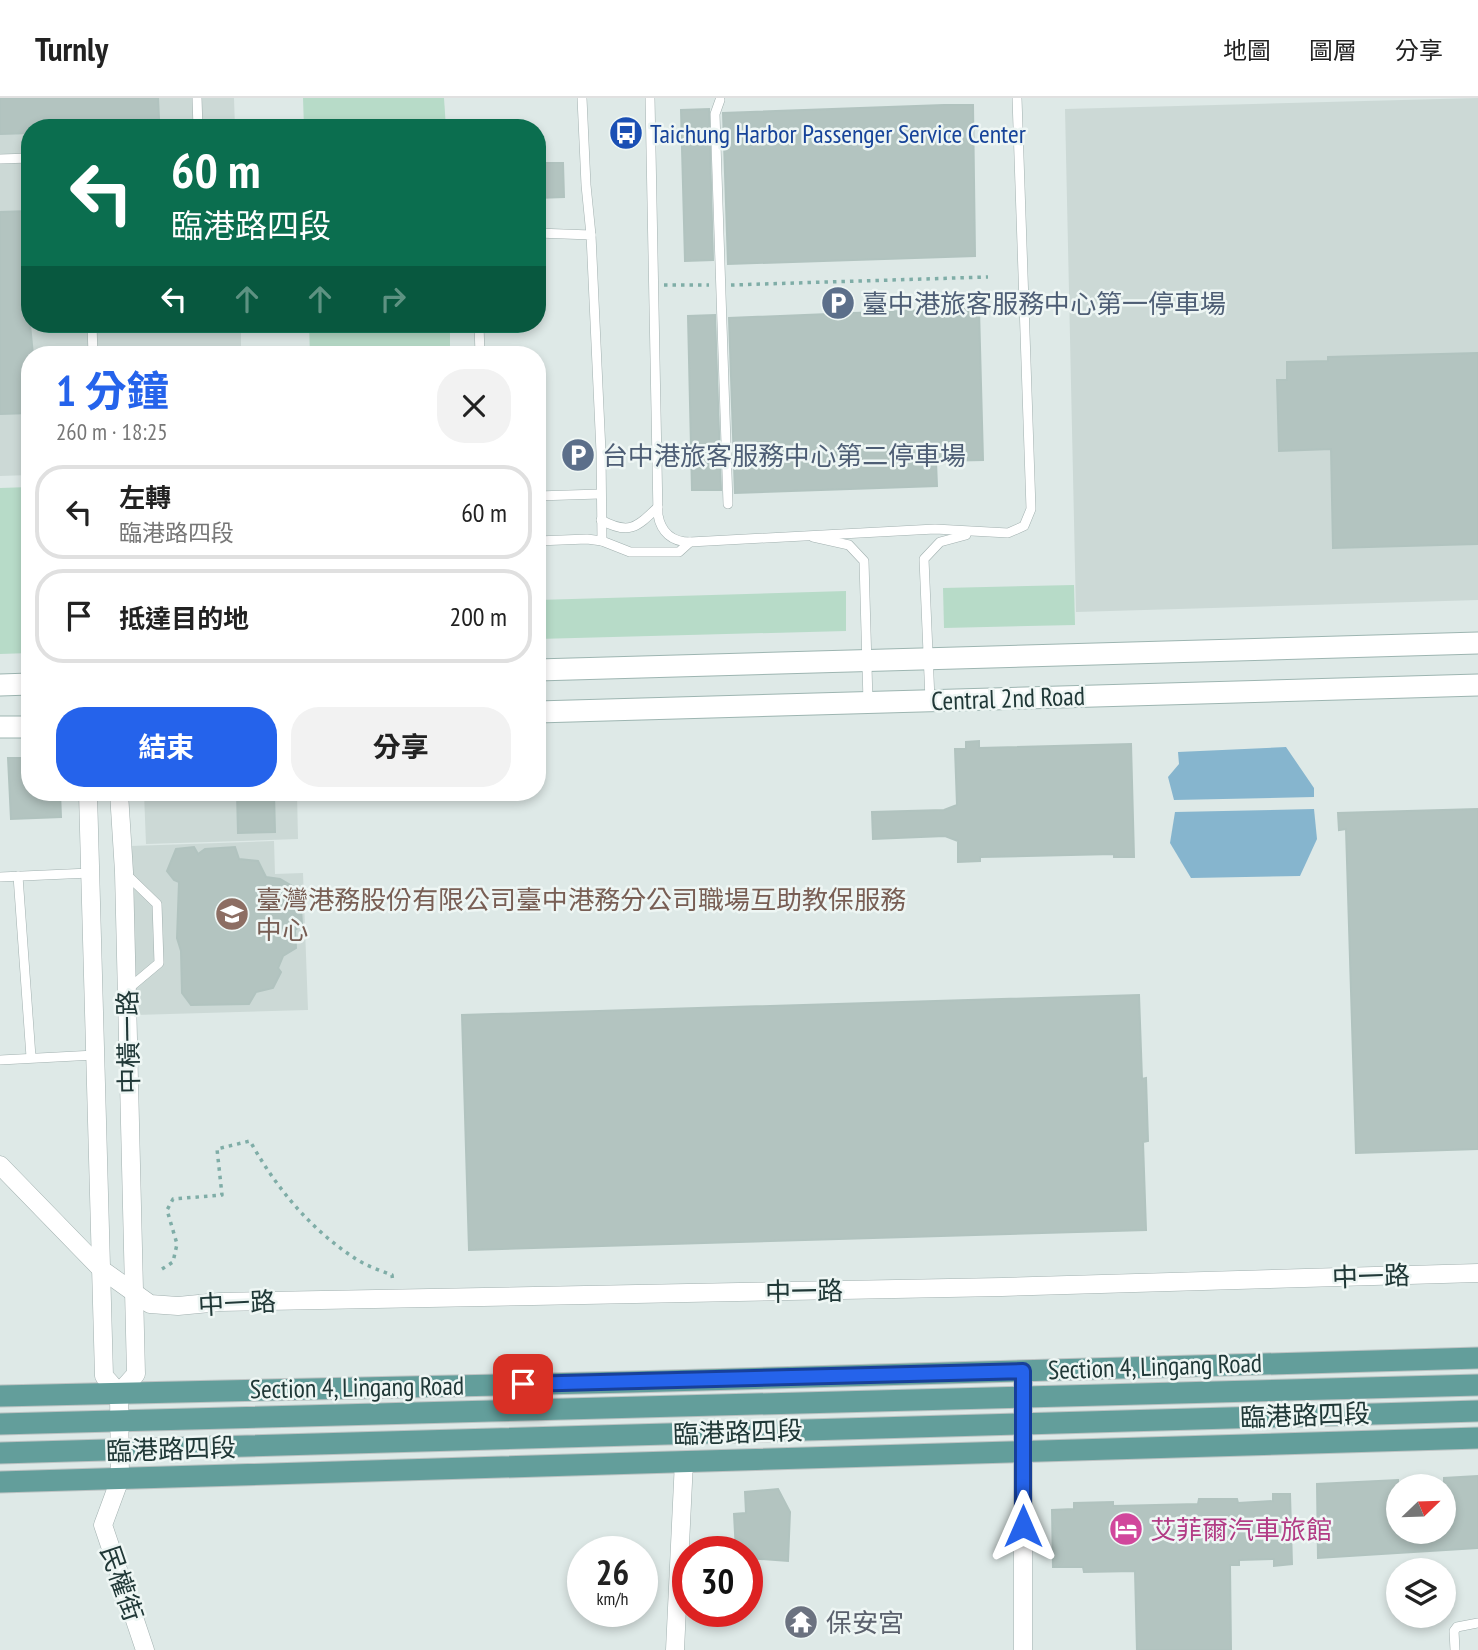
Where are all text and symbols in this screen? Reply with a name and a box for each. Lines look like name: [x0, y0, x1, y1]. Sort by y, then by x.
text: Turnly: [35, 27, 108, 70]
text: 地圖: [1223, 35, 1271, 66]
text: 圖層: [1309, 35, 1357, 66]
text: 分享: [1395, 35, 1443, 66]
bus stop icon: Taichung Harbor Passenger Service Center: [607, 114, 645, 152]
place label: Taichung Harbor Passenger Service Center: [650, 117, 1026, 150]
text: 60 m: [171, 138, 260, 202]
icon: left: [56, 147, 147, 238]
text: 臨港路四段: [171, 204, 331, 246]
icon: left: [155, 280, 193, 318]
icon: ahead: [228, 280, 266, 318]
icon: ahead: [301, 280, 339, 318]
icon: right: [374, 280, 412, 318]
parking icon: 臺中港旅客服務中心第一停車場: [819, 284, 857, 322]
place label: 臺中港旅客服務中心第一停車場: [862, 287, 1226, 320]
text: 1 分鐘: [56, 363, 169, 418]
button: close: [437, 369, 511, 443]
text: 260 m · 18:25: [56, 417, 168, 446]
parking icon: 台中港旅客服務中心第二停車場: [559, 436, 597, 474]
place label: 台中港旅客服務中心第二停車場: [602, 439, 966, 472]
text: 左轉: [119, 481, 171, 514]
icon: left: [60, 493, 98, 531]
text: 60 m: [461, 496, 507, 529]
text: 臨港路四段: [119, 518, 234, 547]
icon: arrive: [60, 597, 98, 635]
text: 200 m: [449, 600, 507, 633]
text: 抵達目的地: [119, 602, 249, 635]
street label: Central 2nd Road: [931, 679, 1085, 717]
button: 結束: [56, 707, 277, 787]
button: 分享: [291, 707, 511, 787]
place label: 臺灣港務股份有限公司臺中港務分公司職場互助教保服務 中心: [256, 883, 906, 946]
school or university icon: 臺灣港務股份有限公司臺中港務分公司職場互助教保服務 中心: [213, 895, 251, 933]
street label: 中橫一路: [111, 990, 145, 1094]
street label: 中一路: [1331, 1258, 1411, 1294]
street label: 中一路: [765, 1274, 843, 1308]
street label: 中一路: [197, 1284, 277, 1322]
street label: Section 4, Lingang Road: [1047, 1346, 1263, 1386]
pin: [493, 1354, 553, 1414]
icon: arrive: [504, 1365, 542, 1403]
street label: Section 4, Lingang Road: [250, 1369, 464, 1405]
street label: 臨港路四段: [1239, 1396, 1371, 1434]
street label: 臨港路四段: [672, 1413, 804, 1451]
street label: 臨港路四段: [105, 1430, 237, 1468]
north arrow: [1386, 1474, 1456, 1544]
map controls: [1386, 1474, 1456, 1628]
position arrow: [986, 1489, 1060, 1563]
hotel icon: 艾菲爾汽車旅館: [1107, 1510, 1145, 1548]
place label: 艾菲爾汽車旅館: [1150, 1513, 1332, 1546]
speed limit sign: 30: [672, 1536, 763, 1627]
street label: 民權街: [94, 1541, 150, 1625]
text: 26: [596, 1549, 629, 1595]
button: layers: [1386, 1558, 1456, 1628]
text: km/h: [597, 1587, 628, 1610]
temple icon: 保安宮: [782, 1603, 820, 1641]
place label: 保安宮: [826, 1606, 904, 1639]

